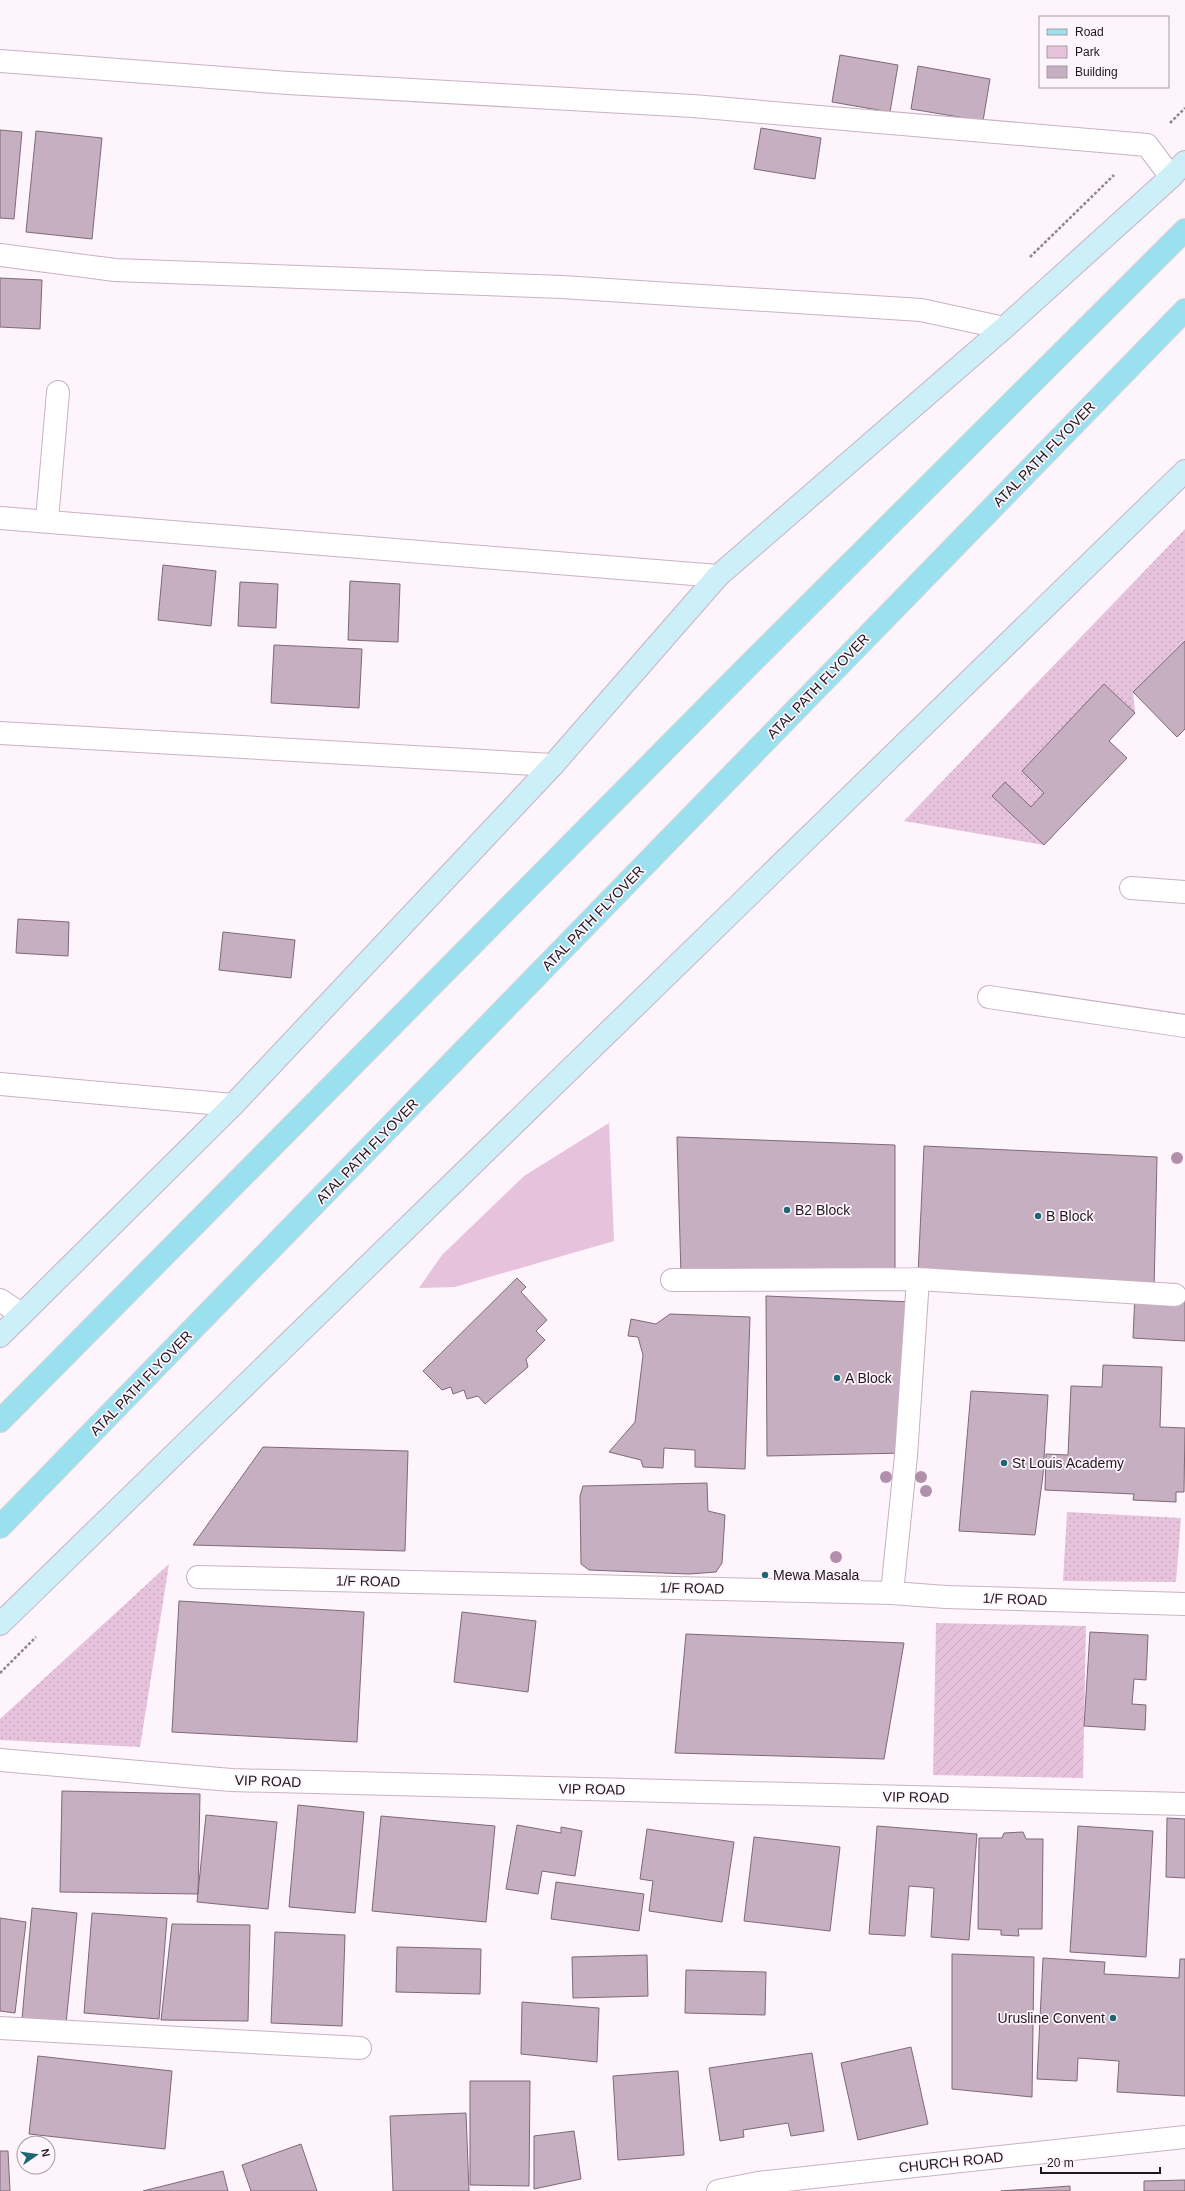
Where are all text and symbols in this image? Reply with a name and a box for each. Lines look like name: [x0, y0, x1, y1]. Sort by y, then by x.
legend: [1039, 16, 1169, 88]
text: Road: [1075, 25, 1104, 39]
text: Park: [1075, 45, 1101, 59]
text: Building: [1075, 65, 1118, 79]
street label: ATAL PATH FLYOVER: [990, 398, 1098, 510]
street label: ATAL PATH FLYOVER: [764, 630, 872, 742]
street label: ATAL PATH FLYOVER: [539, 862, 647, 974]
street label: ATAL PATH FLYOVER: [313, 1095, 421, 1207]
place label: B2 Block: [795, 1202, 851, 1218]
marker: B2 Block: [782, 1205, 792, 1215]
place label: B Block: [1046, 1208, 1094, 1224]
marker: B Block: [1033, 1211, 1043, 1221]
street label: ATAL PATH FLYOVER: [87, 1327, 195, 1439]
place label: A Block: [845, 1370, 893, 1386]
marker: A Block: [832, 1373, 842, 1383]
place label: St Louis Academy: [1012, 1455, 1124, 1471]
marker: St Louis Academy: [999, 1458, 1009, 1468]
place label: Mewa Masala: [773, 1567, 860, 1583]
marker: Mewa Masala: [760, 1570, 770, 1580]
street label: 1/F ROAD: [336, 1572, 400, 1590]
street label: 1/F ROAD: [660, 1579, 724, 1597]
street label: 1/F ROAD: [982, 1590, 1048, 1608]
street label: VIP ROAD: [234, 1772, 302, 1790]
street label: VIP ROAD: [559, 1780, 625, 1798]
street label: VIP ROAD: [883, 1788, 949, 1806]
place label: Urusline Convent: [998, 2010, 1105, 2026]
marker: Urusline Convent: [1108, 2013, 1118, 2023]
north arrow: [16, 2135, 56, 2175]
text: N: [39, 2148, 52, 2158]
street label: CHURCH ROAD: [898, 2149, 1004, 2175]
scale bar: [1041, 2149, 1160, 2175]
text: 20 m: [1047, 2156, 1074, 2170]

